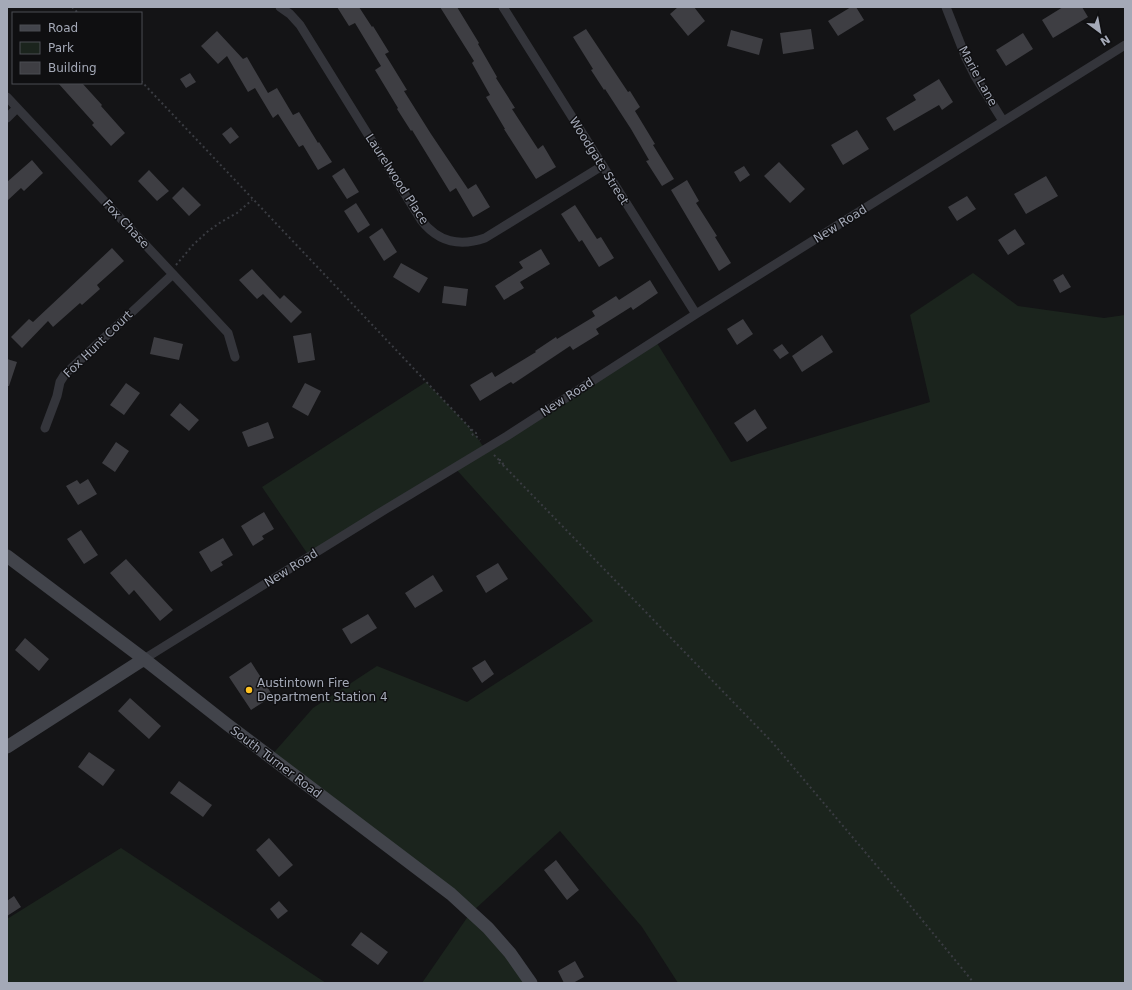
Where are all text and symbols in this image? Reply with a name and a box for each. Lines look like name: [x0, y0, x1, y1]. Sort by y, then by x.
legend: [12, 12, 142, 84]
north arrow: [1080, 12, 1120, 52]
text: Road: [48, 21, 78, 35]
text: N: [1098, 32, 1112, 48]
text: Park: [48, 41, 74, 55]
street label: Marie Lane: [956, 44, 1000, 108]
text: Building: [48, 61, 97, 75]
street label: Woodgate Street: [566, 115, 632, 208]
street label: Laurelwood Place: [363, 131, 431, 227]
street label: Fox Chase: [100, 197, 152, 251]
street label: New Road: [811, 202, 869, 246]
street label: Fox Hunt Court: [61, 307, 135, 380]
street label: New Road: [538, 375, 596, 419]
street label: New Road: [262, 546, 320, 590]
place label: Austintown Fire Department Station 4: [257, 676, 388, 704]
marker: Austintown Fire Department Station 4: [244, 685, 254, 695]
street label: South Turner Road: [228, 723, 324, 801]

